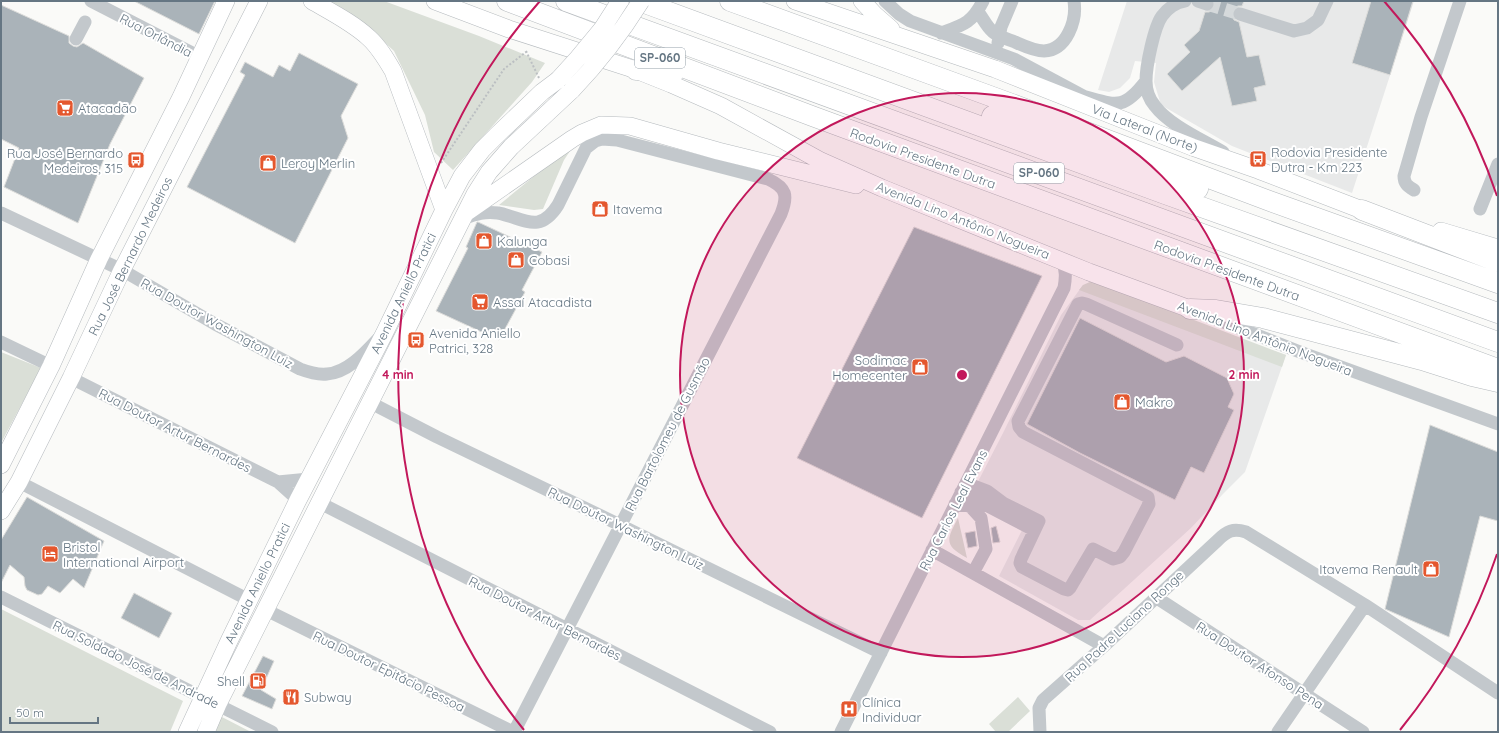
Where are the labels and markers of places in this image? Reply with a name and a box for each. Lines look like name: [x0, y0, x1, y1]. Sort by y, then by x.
supermarket icon: Atacadão: [55, 98, 75, 118]
place label: Atacadão: [78, 100, 137, 116]
place label: Rodovia Presidente Dutra - Km 223: [1271, 144, 1387, 175]
place label: Rua José Bernardo Medeiros, 315: [7, 145, 123, 176]
bus stop icon: Rodovia Presidente Dutra - Km 223: [1248, 149, 1268, 169]
bus stop icon: Rua José Bernardo Medeiros, 315: [126, 150, 146, 170]
shop icon: Leroy Merlin: [258, 153, 278, 173]
place label: Leroy Merlin: [281, 155, 355, 171]
shop icon: Itavema: [590, 199, 610, 219]
place label: Itavema: [613, 201, 662, 217]
shop icon: Kalunga: [474, 231, 494, 251]
place label: Kalunga: [497, 233, 547, 249]
shop icon: Cobasi: [506, 250, 526, 270]
place label: Cobasi: [529, 252, 570, 268]
supermarket icon: Assaí Atacadista: [470, 292, 490, 312]
place label: Assaí Atacadista: [493, 294, 592, 310]
place label: Avenida Aniello Patrici, 328: [429, 325, 521, 356]
bus stop icon: Avenida Aniello Patrici, 328: [406, 330, 426, 350]
place label: Sodimac Homecenter: [832, 352, 907, 383]
shop icon: Sodimac Homecenter: [910, 357, 930, 377]
centre of rings: [955, 368, 969, 382]
shop icon: Makro: [1112, 392, 1132, 412]
place label: Makro: [1135, 394, 1173, 410]
place label: Bristol International Airport: [63, 539, 184, 570]
hotel icon: Bristol International Airport: [40, 544, 60, 564]
shop icon: Itavema Renault: [1421, 559, 1441, 579]
place label: Itavema Renault: [1319, 561, 1418, 577]
fuel station icon: Shell: [248, 671, 268, 691]
place label: Shell: [217, 673, 245, 689]
restaurant icon: Subway: [281, 687, 301, 707]
place label: Subway: [304, 689, 352, 705]
place label: Clínica Individuar: [862, 694, 921, 725]
hospital icon: Clínica Individuar: [839, 699, 859, 719]

